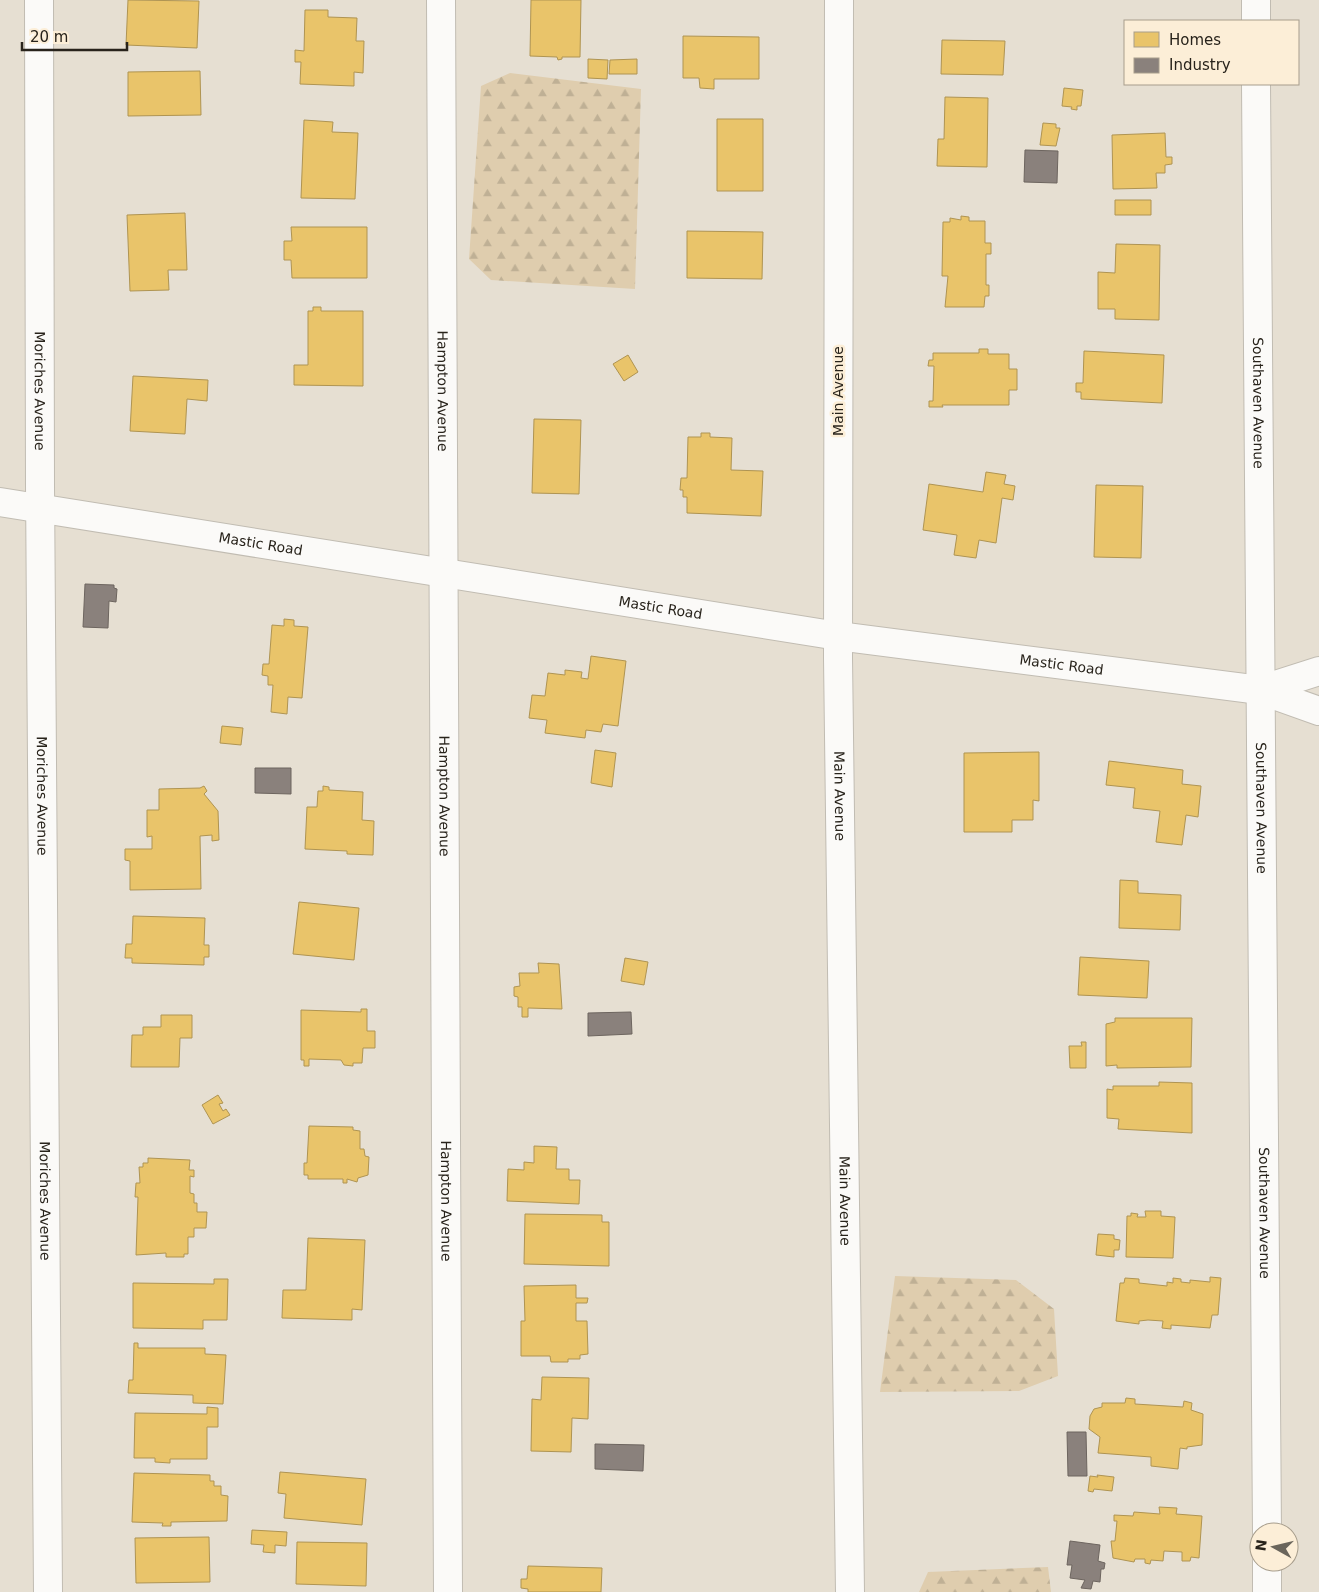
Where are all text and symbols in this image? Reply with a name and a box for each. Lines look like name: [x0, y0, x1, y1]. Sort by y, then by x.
scale bar: [22, 20, 128, 52]
legend: [1124, 20, 1299, 85]
text: 20 m: [30, 28, 68, 46]
text: Homes: [1169, 31, 1221, 49]
text: Industry: [1169, 56, 1231, 74]
street label: Hampton Avenue: [434, 330, 451, 452]
street label: Moriches Avenue: [32, 331, 48, 451]
street label: Southaven Avenue: [1250, 337, 1267, 469]
street label: Main Avenue: [830, 346, 846, 436]
street label: Mastic Road: [218, 529, 304, 558]
street label: Mastic Road: [618, 593, 704, 622]
street label: Mastic Road: [1019, 651, 1105, 678]
street label: Hampton Avenue: [436, 735, 453, 857]
street label: Moriches Avenue: [34, 736, 51, 856]
street label: Southaven Avenue: [1253, 742, 1270, 874]
street label: Main Avenue: [831, 751, 848, 841]
street label: Hampton Avenue: [438, 1140, 455, 1262]
street label: Moriches Avenue: [37, 1141, 54, 1261]
street label: Southaven Avenue: [1256, 1147, 1273, 1279]
street label: Main Avenue: [836, 1156, 854, 1246]
north arrow: [1249, 1522, 1299, 1572]
text: N: [1252, 1538, 1270, 1552]

